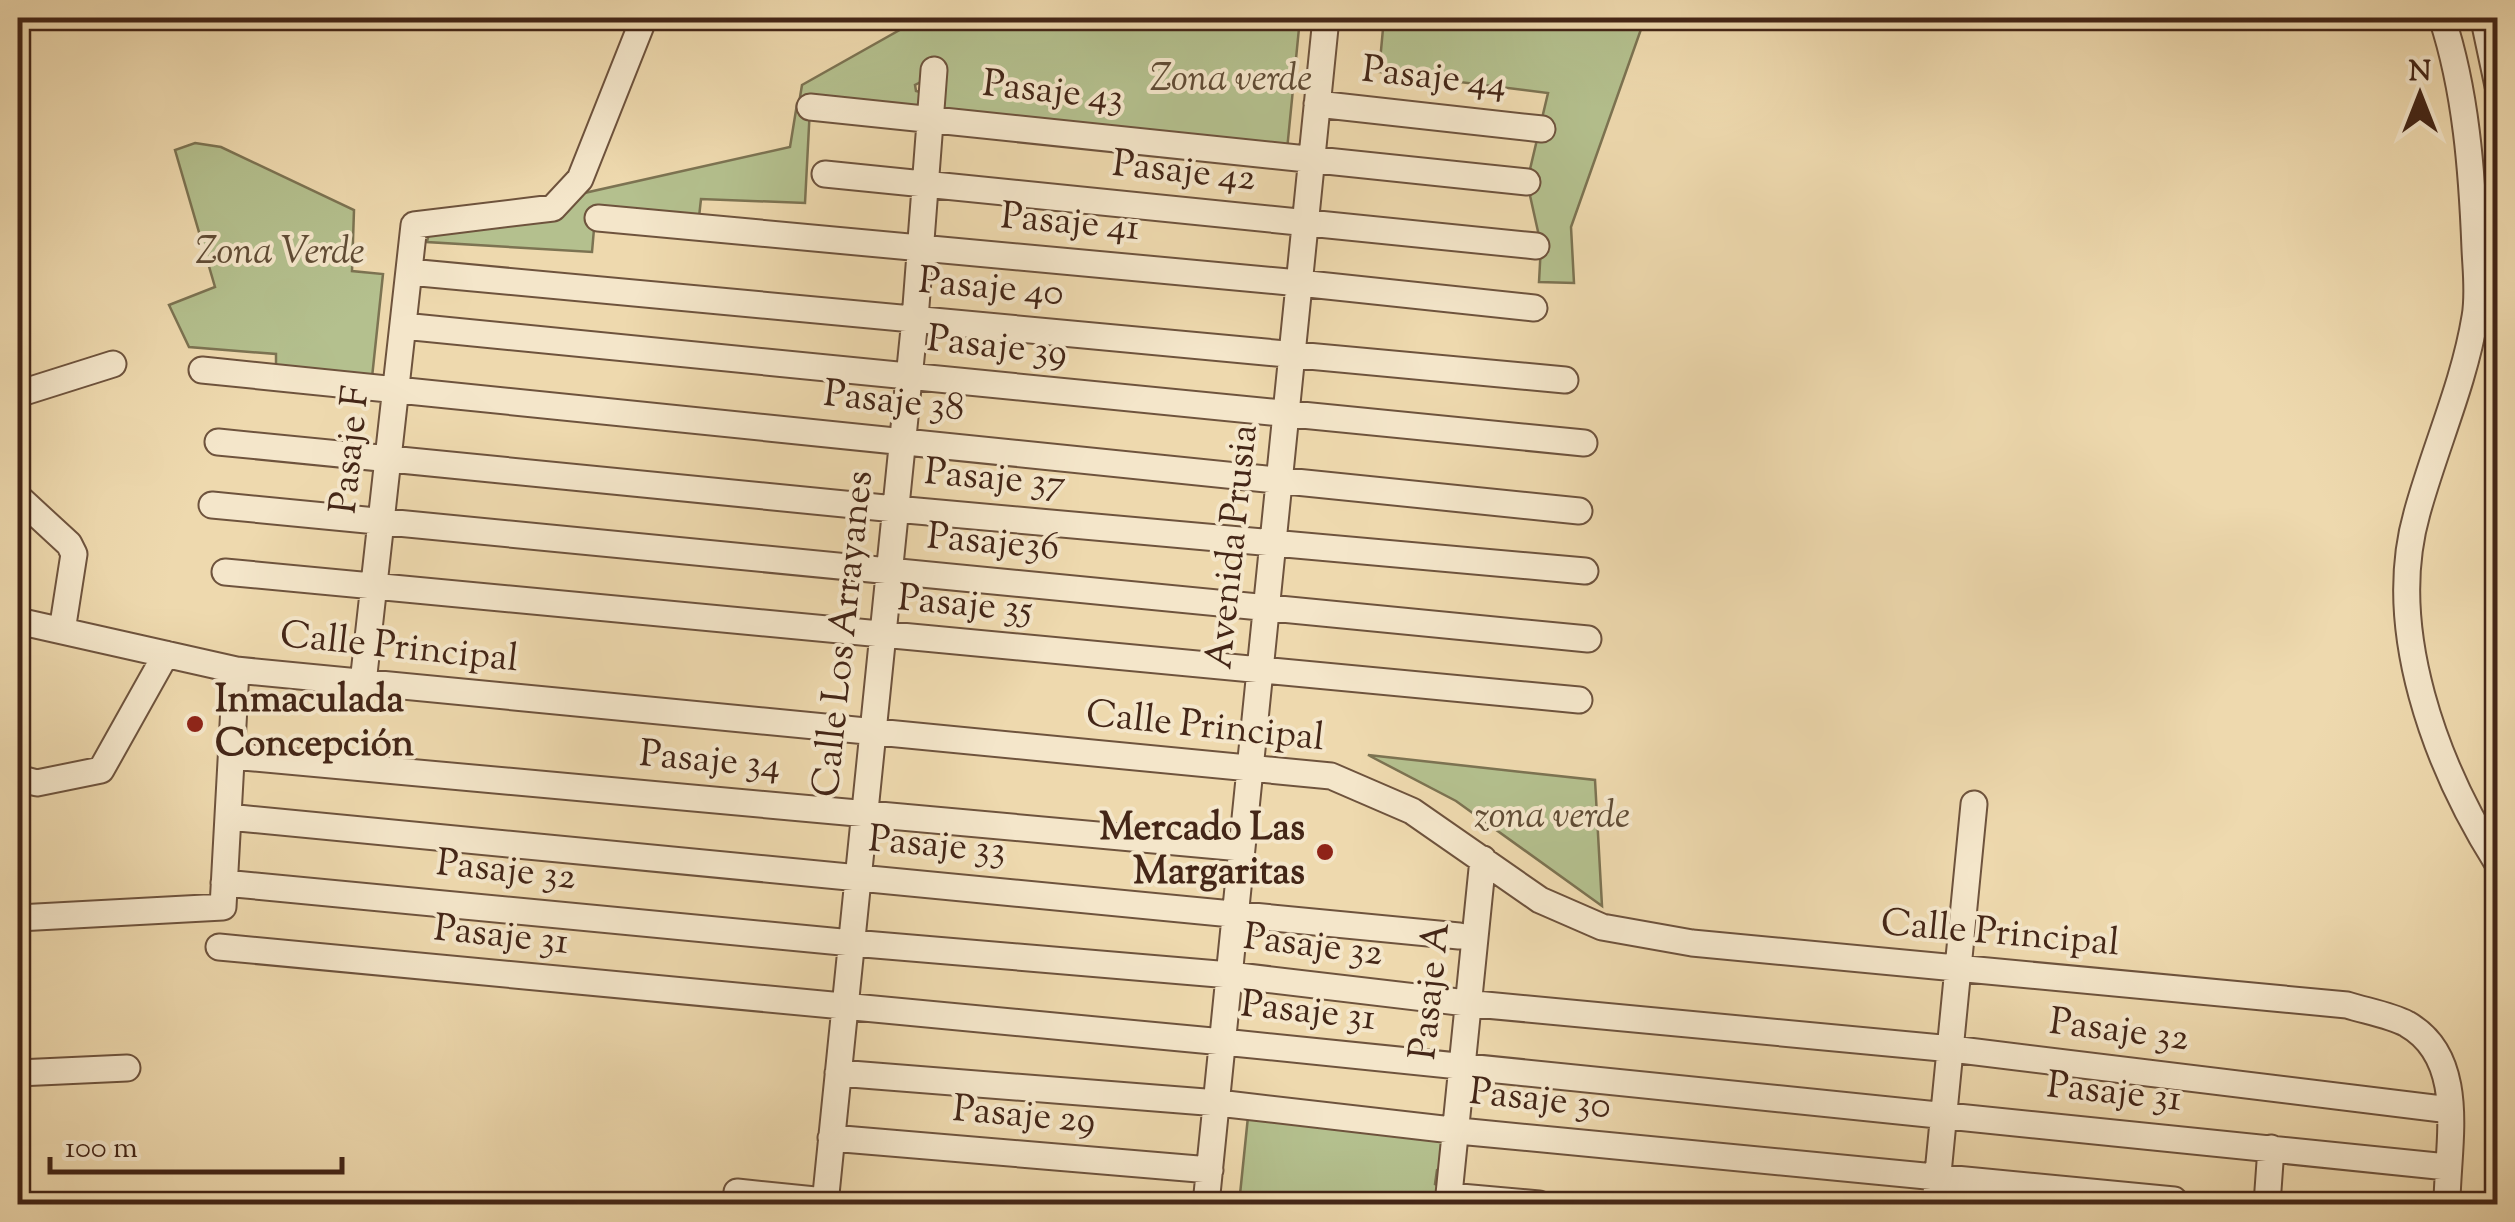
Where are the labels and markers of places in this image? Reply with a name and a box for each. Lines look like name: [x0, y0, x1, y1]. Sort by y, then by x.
place label: Inmaculada Concepción: [215, 675, 415, 773]
marker: Inmaculada Concepción: [184, 713, 206, 735]
place label: Mercado Las Margaritas: [1099, 803, 1305, 901]
marker: Mercado Las Margaritas: [1314, 841, 1336, 863]

